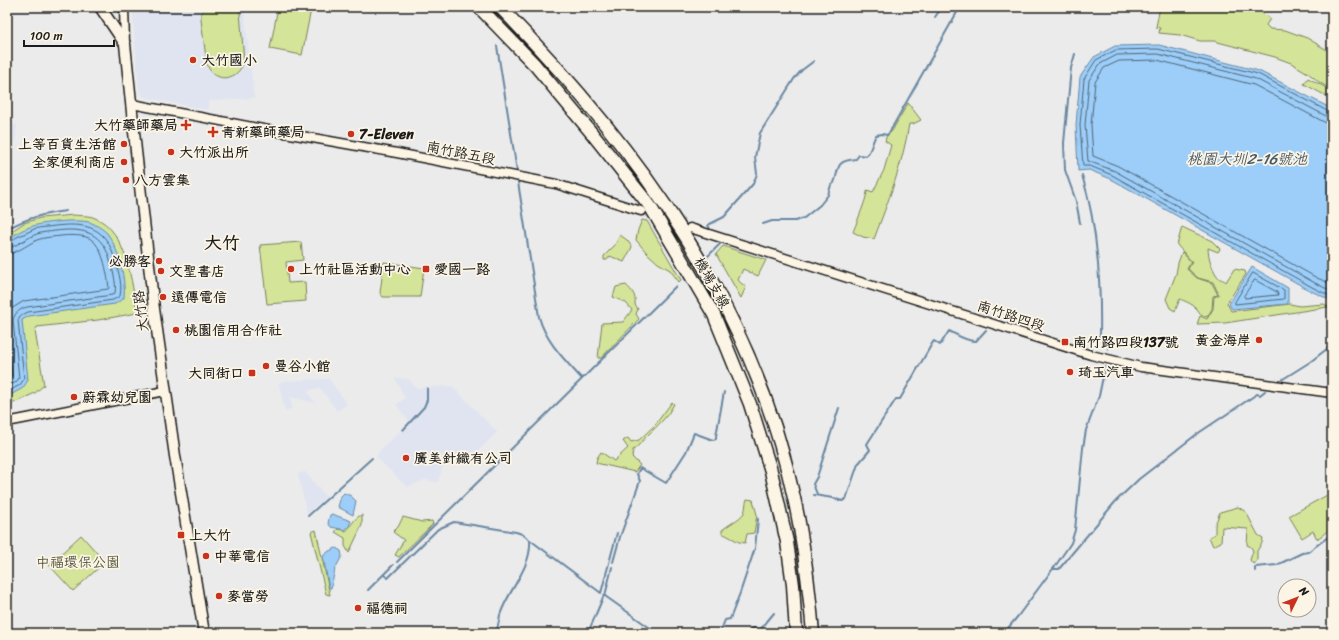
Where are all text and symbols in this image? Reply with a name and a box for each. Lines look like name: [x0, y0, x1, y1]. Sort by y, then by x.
scale bar: [24, 22, 114, 48]
text: 100 m: [30, 25, 63, 47]
place label: 大竹國小: [201, 48, 257, 73]
marker: 大竹國小: [188, 55, 198, 65]
place label: 大竹藥師藥局: [94, 113, 178, 138]
marker: 大竹藥師藥局: [181, 120, 191, 130]
place label: 青新藥師藥局: [221, 120, 305, 145]
place label: 7-Eleven: [359, 122, 414, 147]
marker: 青新藥師藥局: [208, 127, 218, 137]
marker: 7-Eleven: [346, 129, 356, 139]
place label: 上等百貨生活館: [18, 132, 116, 157]
street label: 南竹路五段: [424, 134, 498, 172]
marker: 上等百貨生活館: [119, 139, 129, 149]
place label: 大竹派出所: [179, 140, 249, 165]
water label: 桃園大圳2-16號池: [1187, 146, 1308, 172]
marker: 大竹派出所: [166, 147, 176, 157]
place label: 全家便利商店: [32, 150, 116, 175]
marker: 全家便利商店: [119, 157, 129, 167]
place label: 八方雲集: [134, 168, 190, 193]
marker: 八方雲集: [121, 175, 131, 185]
district label: 大竹: [204, 227, 240, 259]
place label: 必勝客: [109, 249, 151, 274]
street label: 機場支線: [687, 253, 737, 313]
marker: 必勝客: [154, 256, 164, 266]
place label: 上竹社區活動中心: [299, 257, 411, 282]
place label: 愛國一路: [434, 257, 490, 282]
place label: 文聖書店: [169, 259, 225, 284]
marker: 上竹社區活動中心: [286, 264, 296, 274]
marker: 愛國一路: [421, 264, 431, 274]
marker: 文聖書店: [156, 266, 166, 276]
place label: 遠傳電信: [171, 285, 227, 310]
street label: 大竹路: [126, 289, 156, 333]
marker: 遠傳電信: [158, 292, 168, 302]
street label: 南竹路四段: [974, 293, 1048, 339]
place label: 桃園信用合作社: [184, 318, 282, 343]
marker: 桃園信用合作社: [171, 325, 181, 335]
place label: 黃金海岸: [1195, 328, 1251, 353]
place label: 南竹路四段137號: [1073, 330, 1179, 355]
marker: 黃金海岸: [1254, 335, 1264, 345]
marker: 南竹路四段137號: [1060, 337, 1070, 347]
place label: 曼谷小館: [274, 354, 330, 379]
place label: 琦玉汽車: [1078, 360, 1134, 385]
place label: 大同街口: [188, 361, 244, 386]
marker: 曼谷小館: [261, 361, 271, 371]
marker: 琦玉汽車: [1065, 367, 1075, 377]
marker: 大同街口: [247, 368, 257, 378]
place label: 蔚霖幼兒園: [82, 385, 152, 410]
marker: 蔚霖幼兒園: [69, 392, 79, 402]
place label: 廣美針織有公司: [414, 446, 512, 471]
marker: 廣美針織有公司: [401, 453, 411, 463]
place label: 上大竹: [189, 523, 231, 548]
marker: 上大竹: [176, 530, 186, 540]
place label: 中華電信: [214, 544, 270, 569]
park label: 中福環保公園: [36, 550, 120, 575]
marker: 中華電信: [201, 551, 211, 561]
north arrow: [1277, 578, 1317, 618]
text: N: [1294, 582, 1314, 601]
place label: 麥當勞: [227, 584, 269, 609]
marker: 麥當勞: [214, 591, 224, 601]
place label: 福德祠: [366, 596, 408, 621]
marker: 福德祠: [353, 603, 363, 613]

